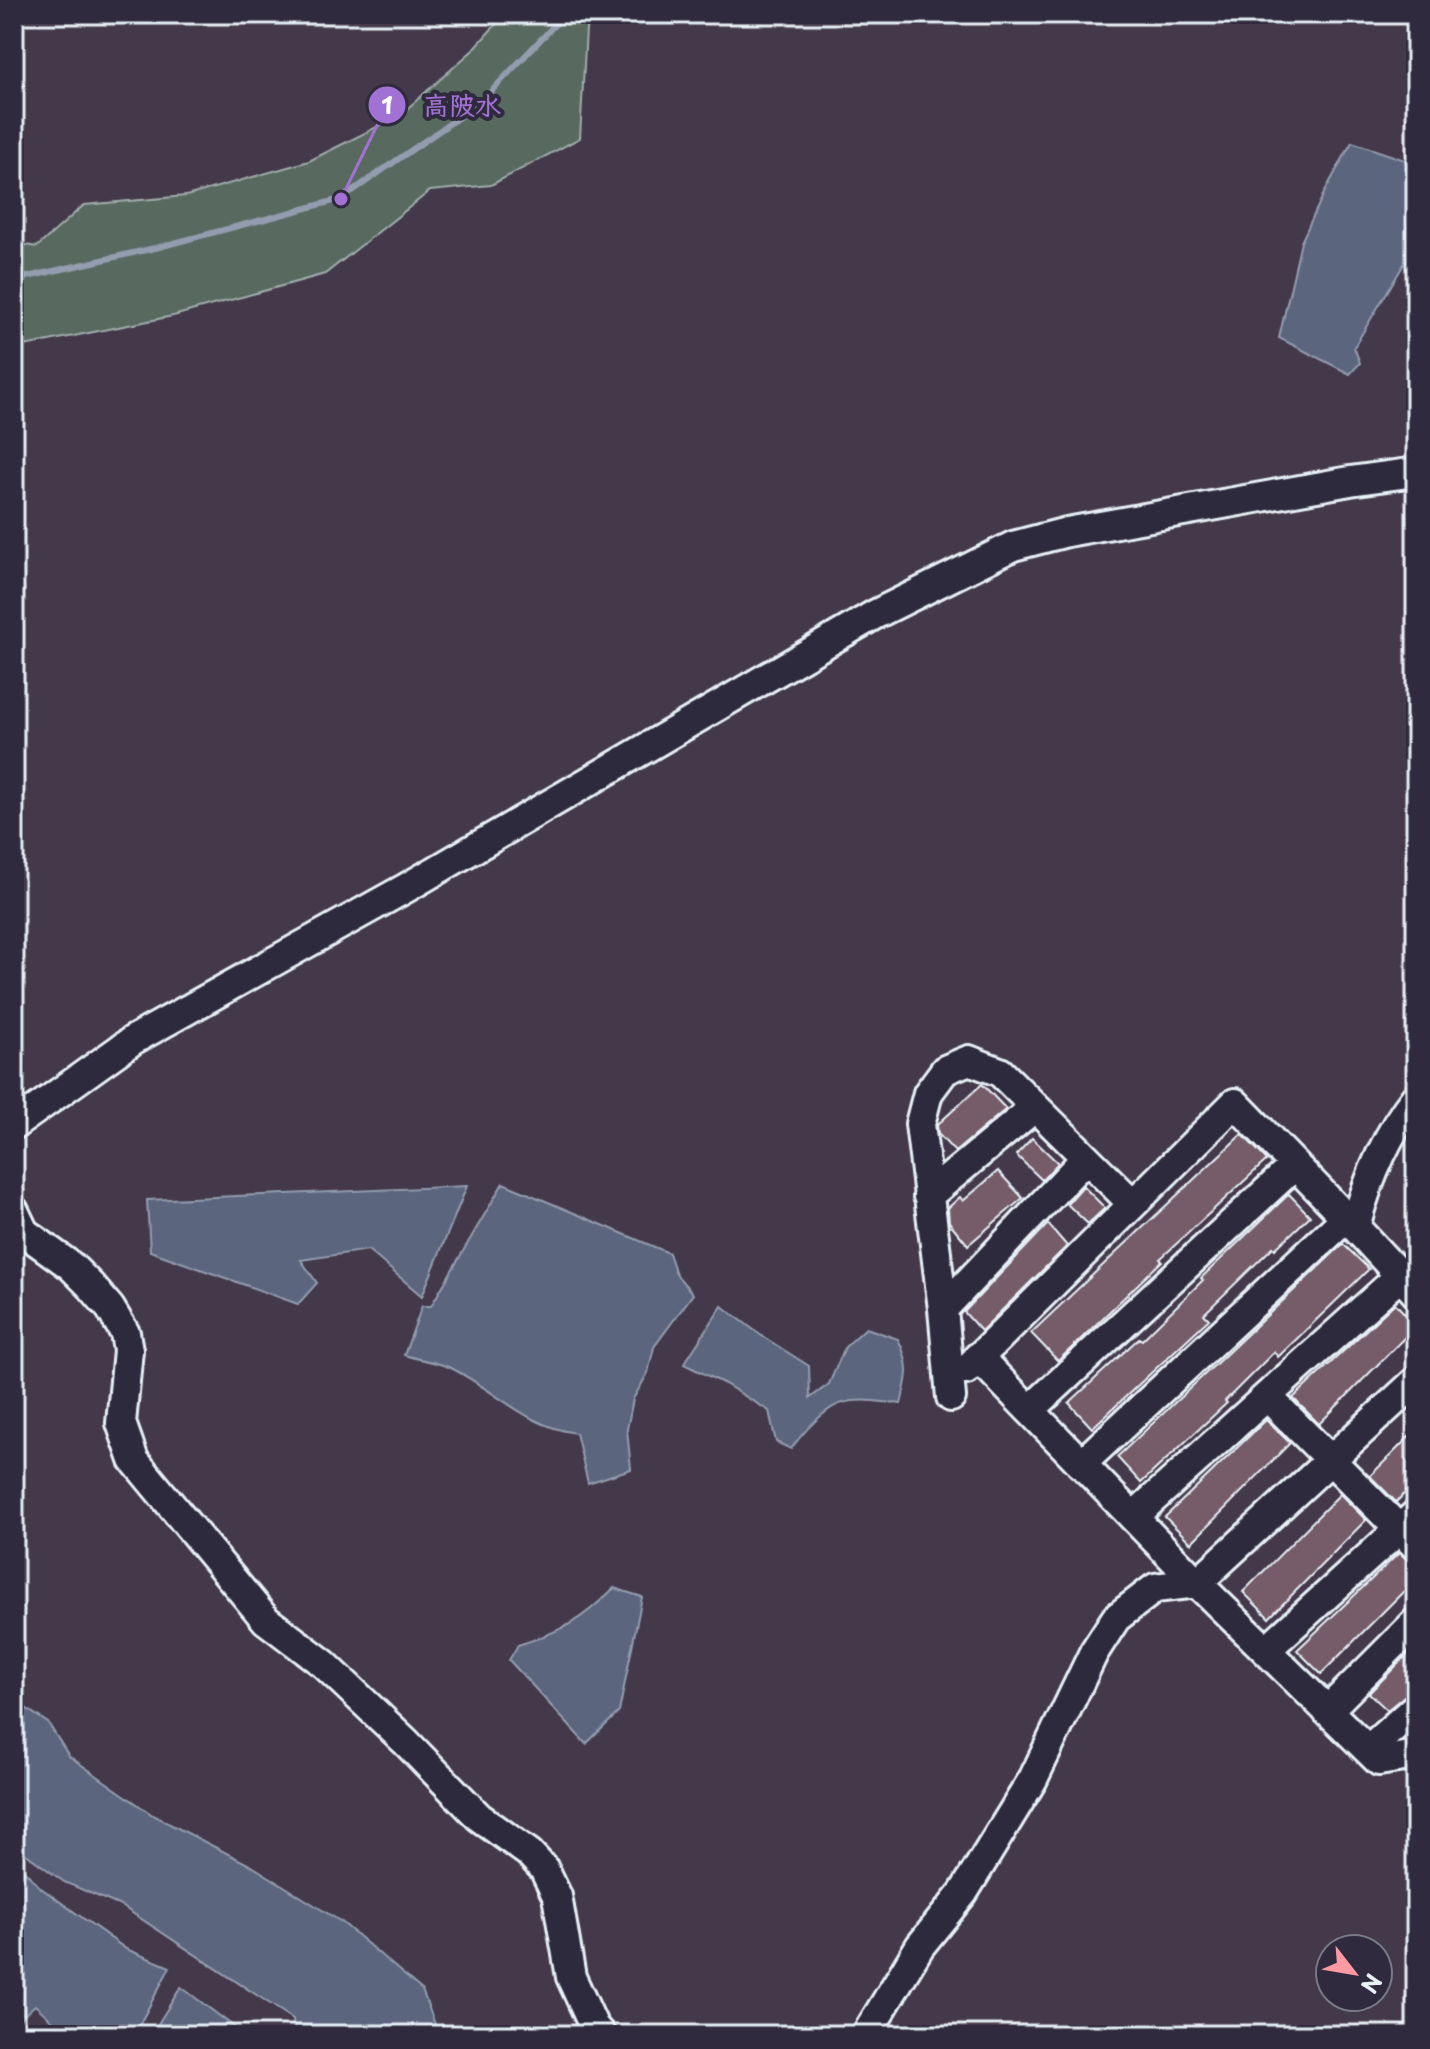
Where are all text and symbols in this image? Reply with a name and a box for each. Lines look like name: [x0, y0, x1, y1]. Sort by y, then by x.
callout: 高陂水: [367, 80, 517, 130]
text: 高陂水: [423, 85, 501, 124]
text: 1: [381, 86, 393, 122]
north arrow: [1314, 1933, 1394, 2013]
text: N: [1354, 1968, 1391, 2000]

